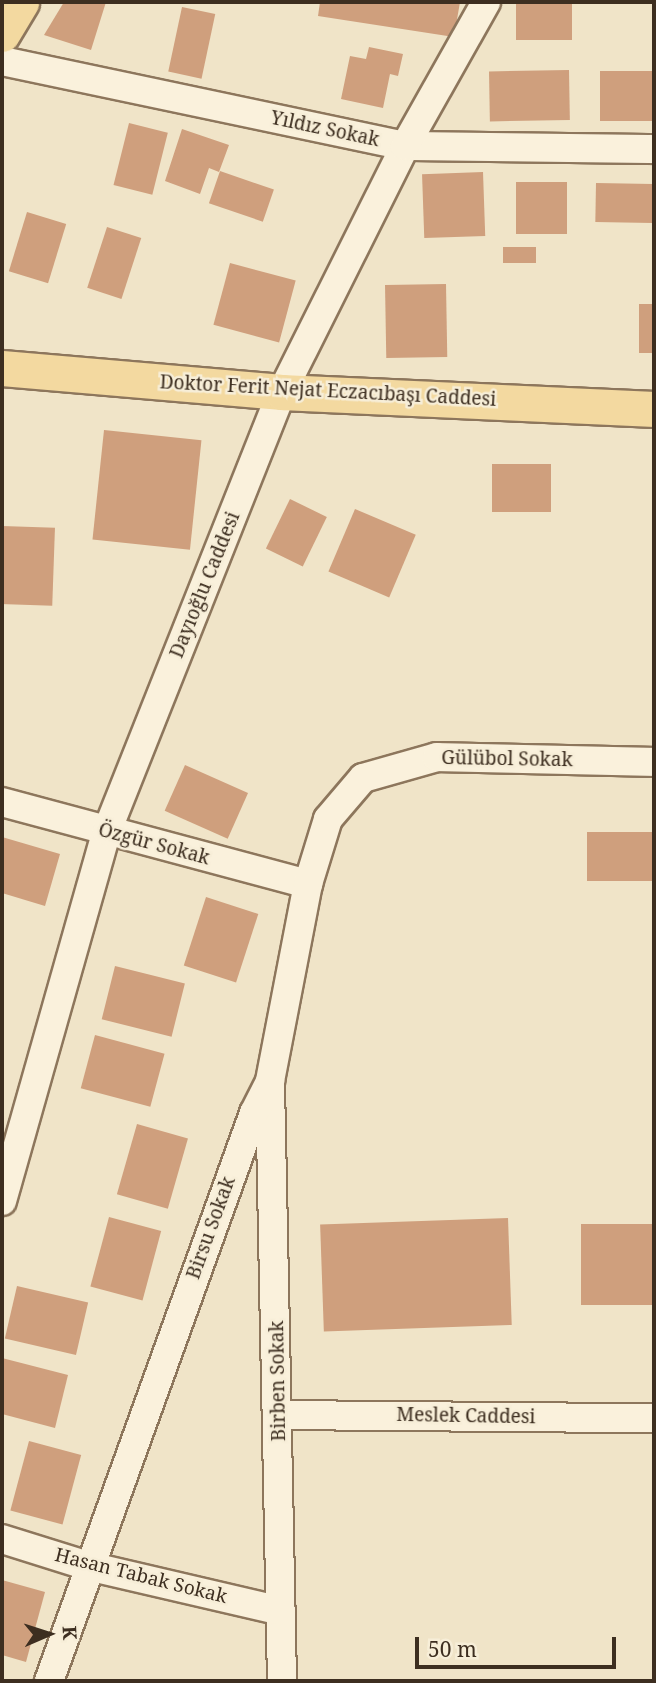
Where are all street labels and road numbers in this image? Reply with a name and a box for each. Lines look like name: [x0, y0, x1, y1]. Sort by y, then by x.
street label: Yıldız Sokak: [269, 106, 381, 152]
street label: Doktor Ferit Nejat Eczacıbaşı Caddesi: [159, 371, 497, 411]
street label: Dayıoğlu Caddesi: [165, 509, 245, 661]
street label: Gülübol Sokak: [441, 746, 573, 772]
street label: Özgür Sokak: [96, 818, 212, 870]
street label: Birsu Sokak: [182, 1174, 240, 1282]
street label: Birben Sokak: [266, 1320, 290, 1442]
street label: Meslek Caddesi: [396, 1403, 536, 1429]
street label: Hasan Tabak Sokak: [53, 1544, 229, 1608]

